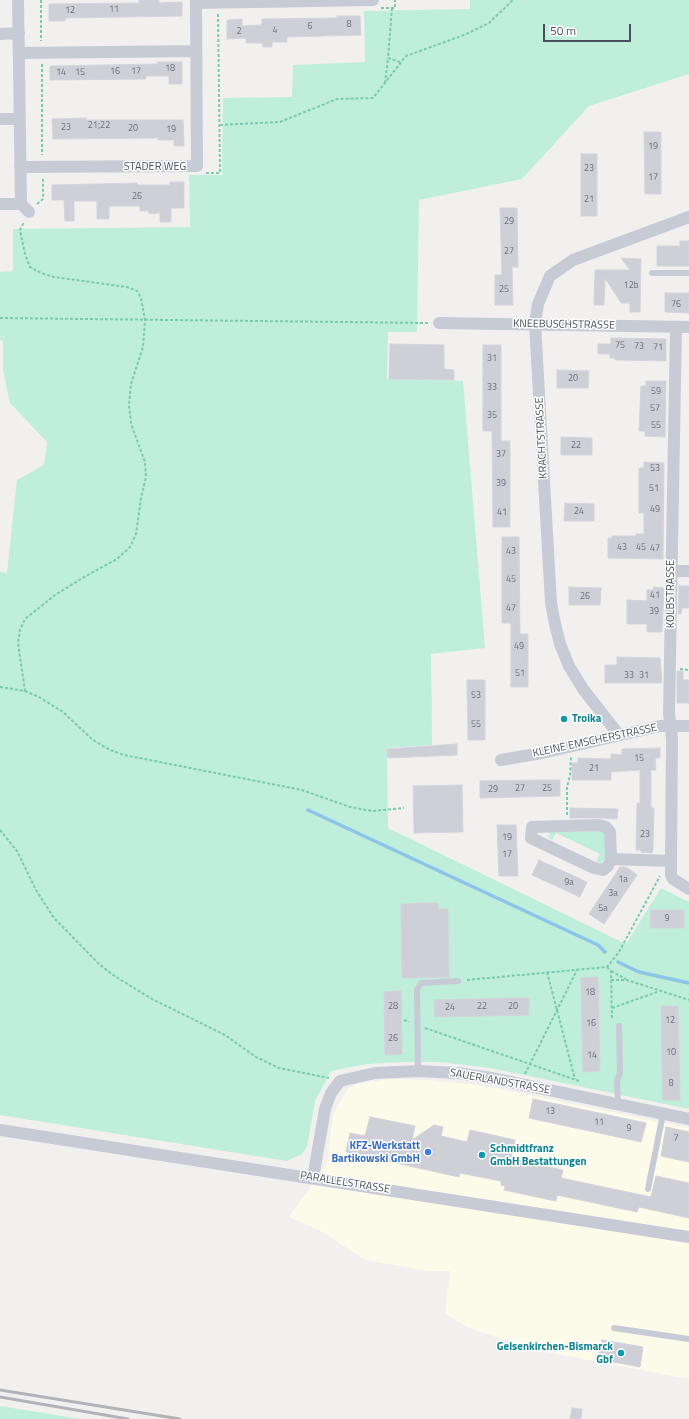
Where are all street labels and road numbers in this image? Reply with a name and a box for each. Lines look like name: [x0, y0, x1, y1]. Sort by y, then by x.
street label: STADER WEG: [124, 160, 186, 174]
street label: KNEEBUSCHSTRASSE: [513, 318, 615, 332]
street label: KRACHTSTRASSE: [533, 397, 551, 479]
street label: KOLBSTRASSE: [664, 560, 678, 628]
street label: KLEINE EMSCHERSTRASSE: [532, 721, 658, 761]
street label: SAUERLANDSTRASSE: [449, 1067, 551, 1097]
street label: PARALLELSTRASSE: [299, 1169, 391, 1197]

